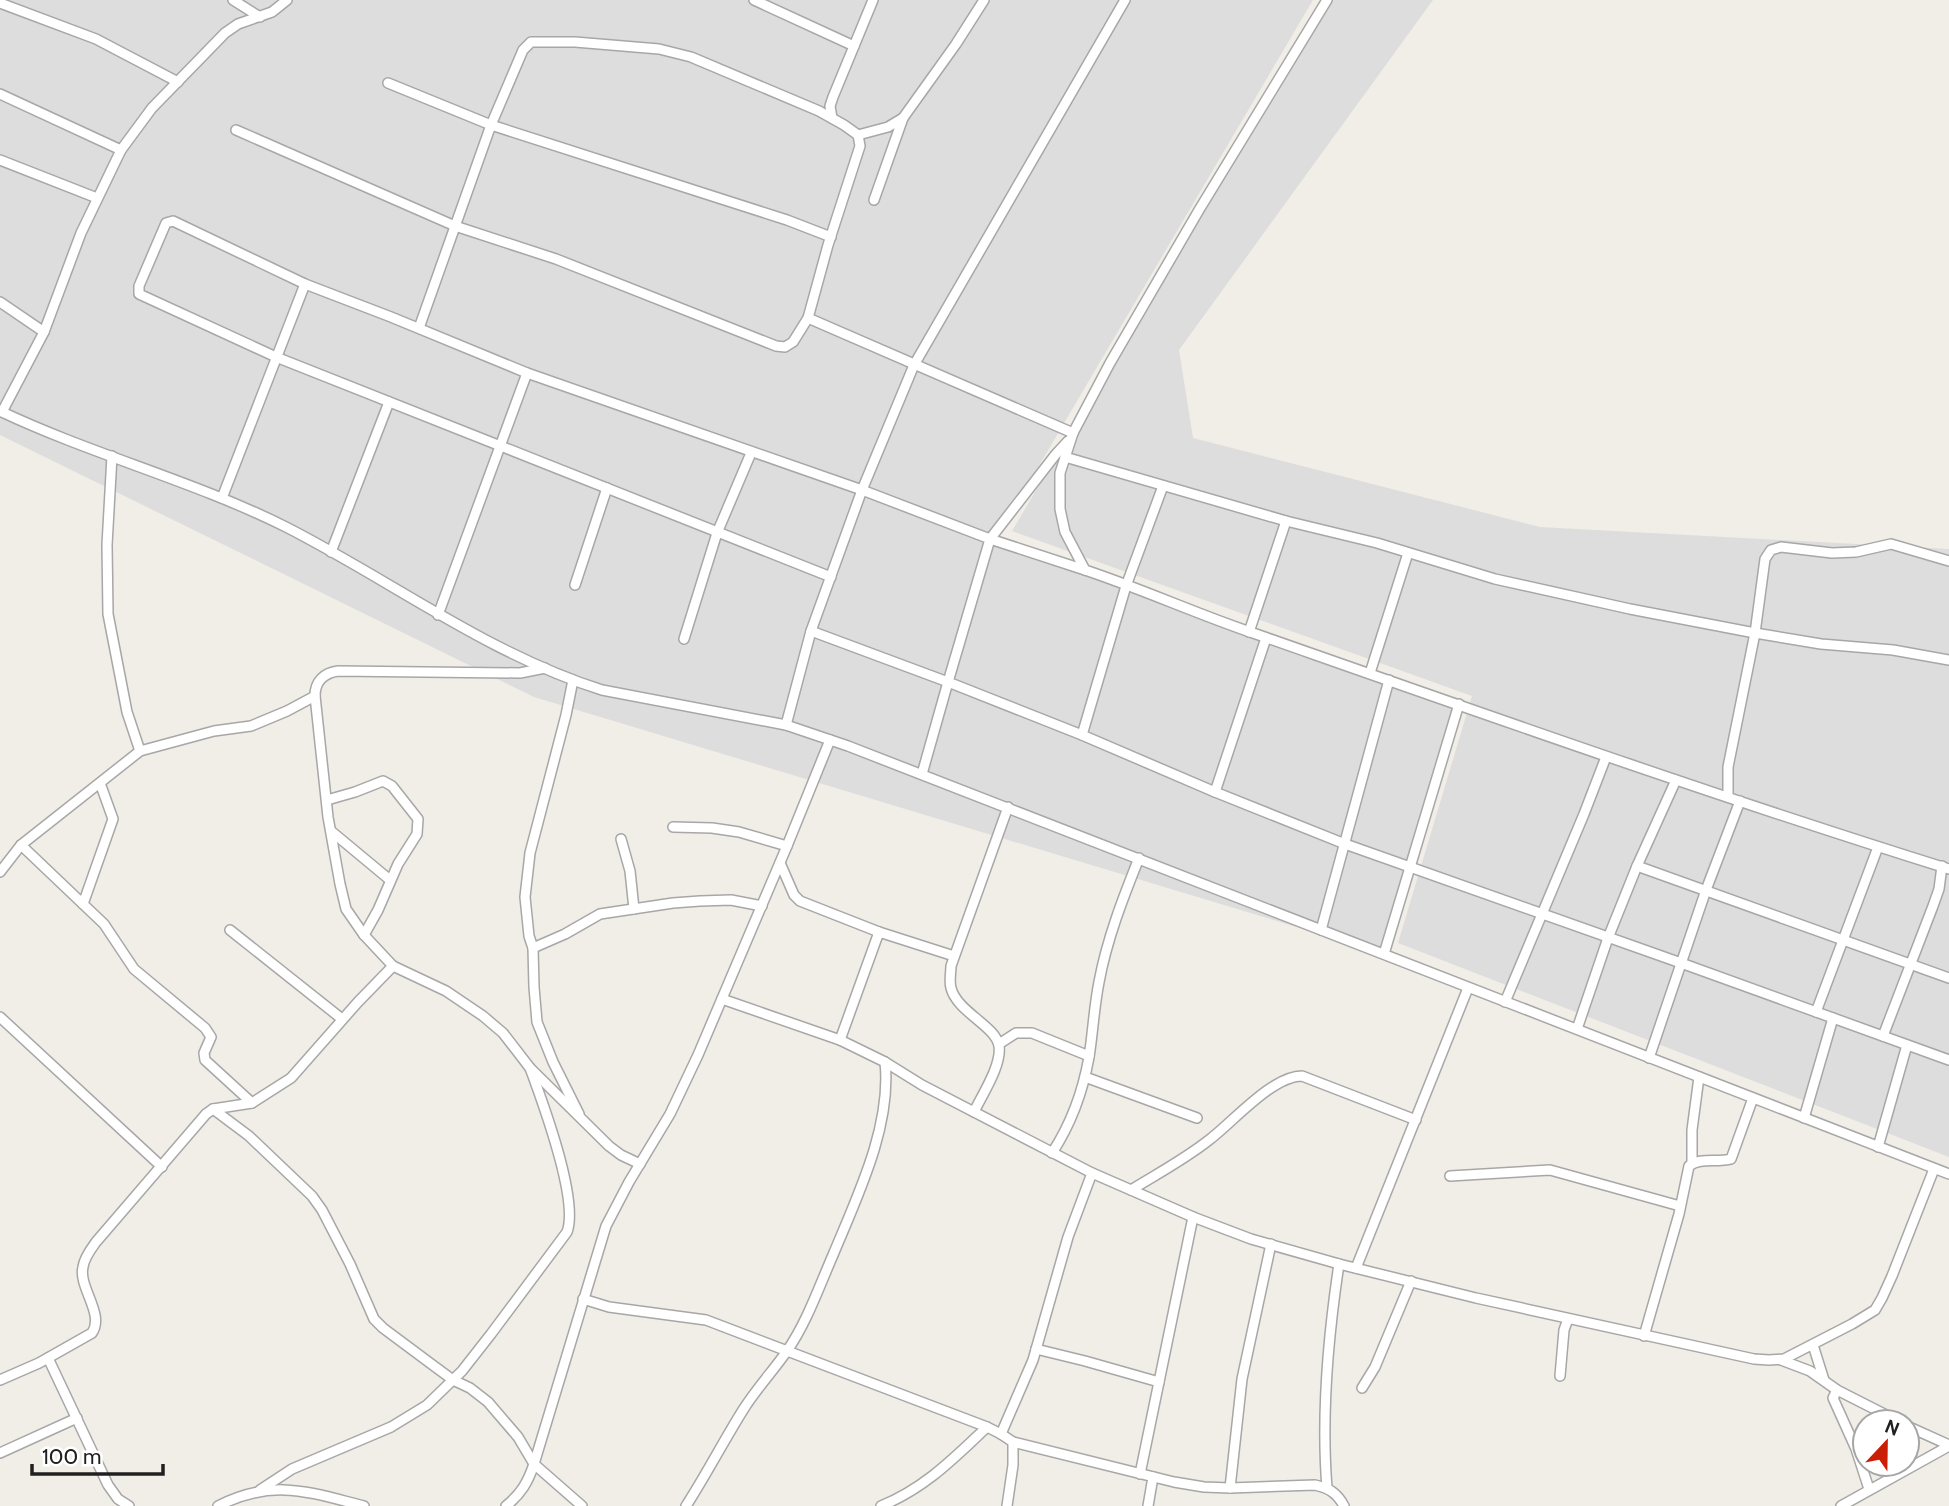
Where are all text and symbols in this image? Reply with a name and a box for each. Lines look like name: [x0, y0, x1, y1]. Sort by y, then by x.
north arrow: [1851, 1408, 1921, 1478]
text: N: [1882, 1415, 1903, 1441]
scale bar: [32, 1432, 163, 1476]
text: 100 m: [42, 1444, 101, 1469]

